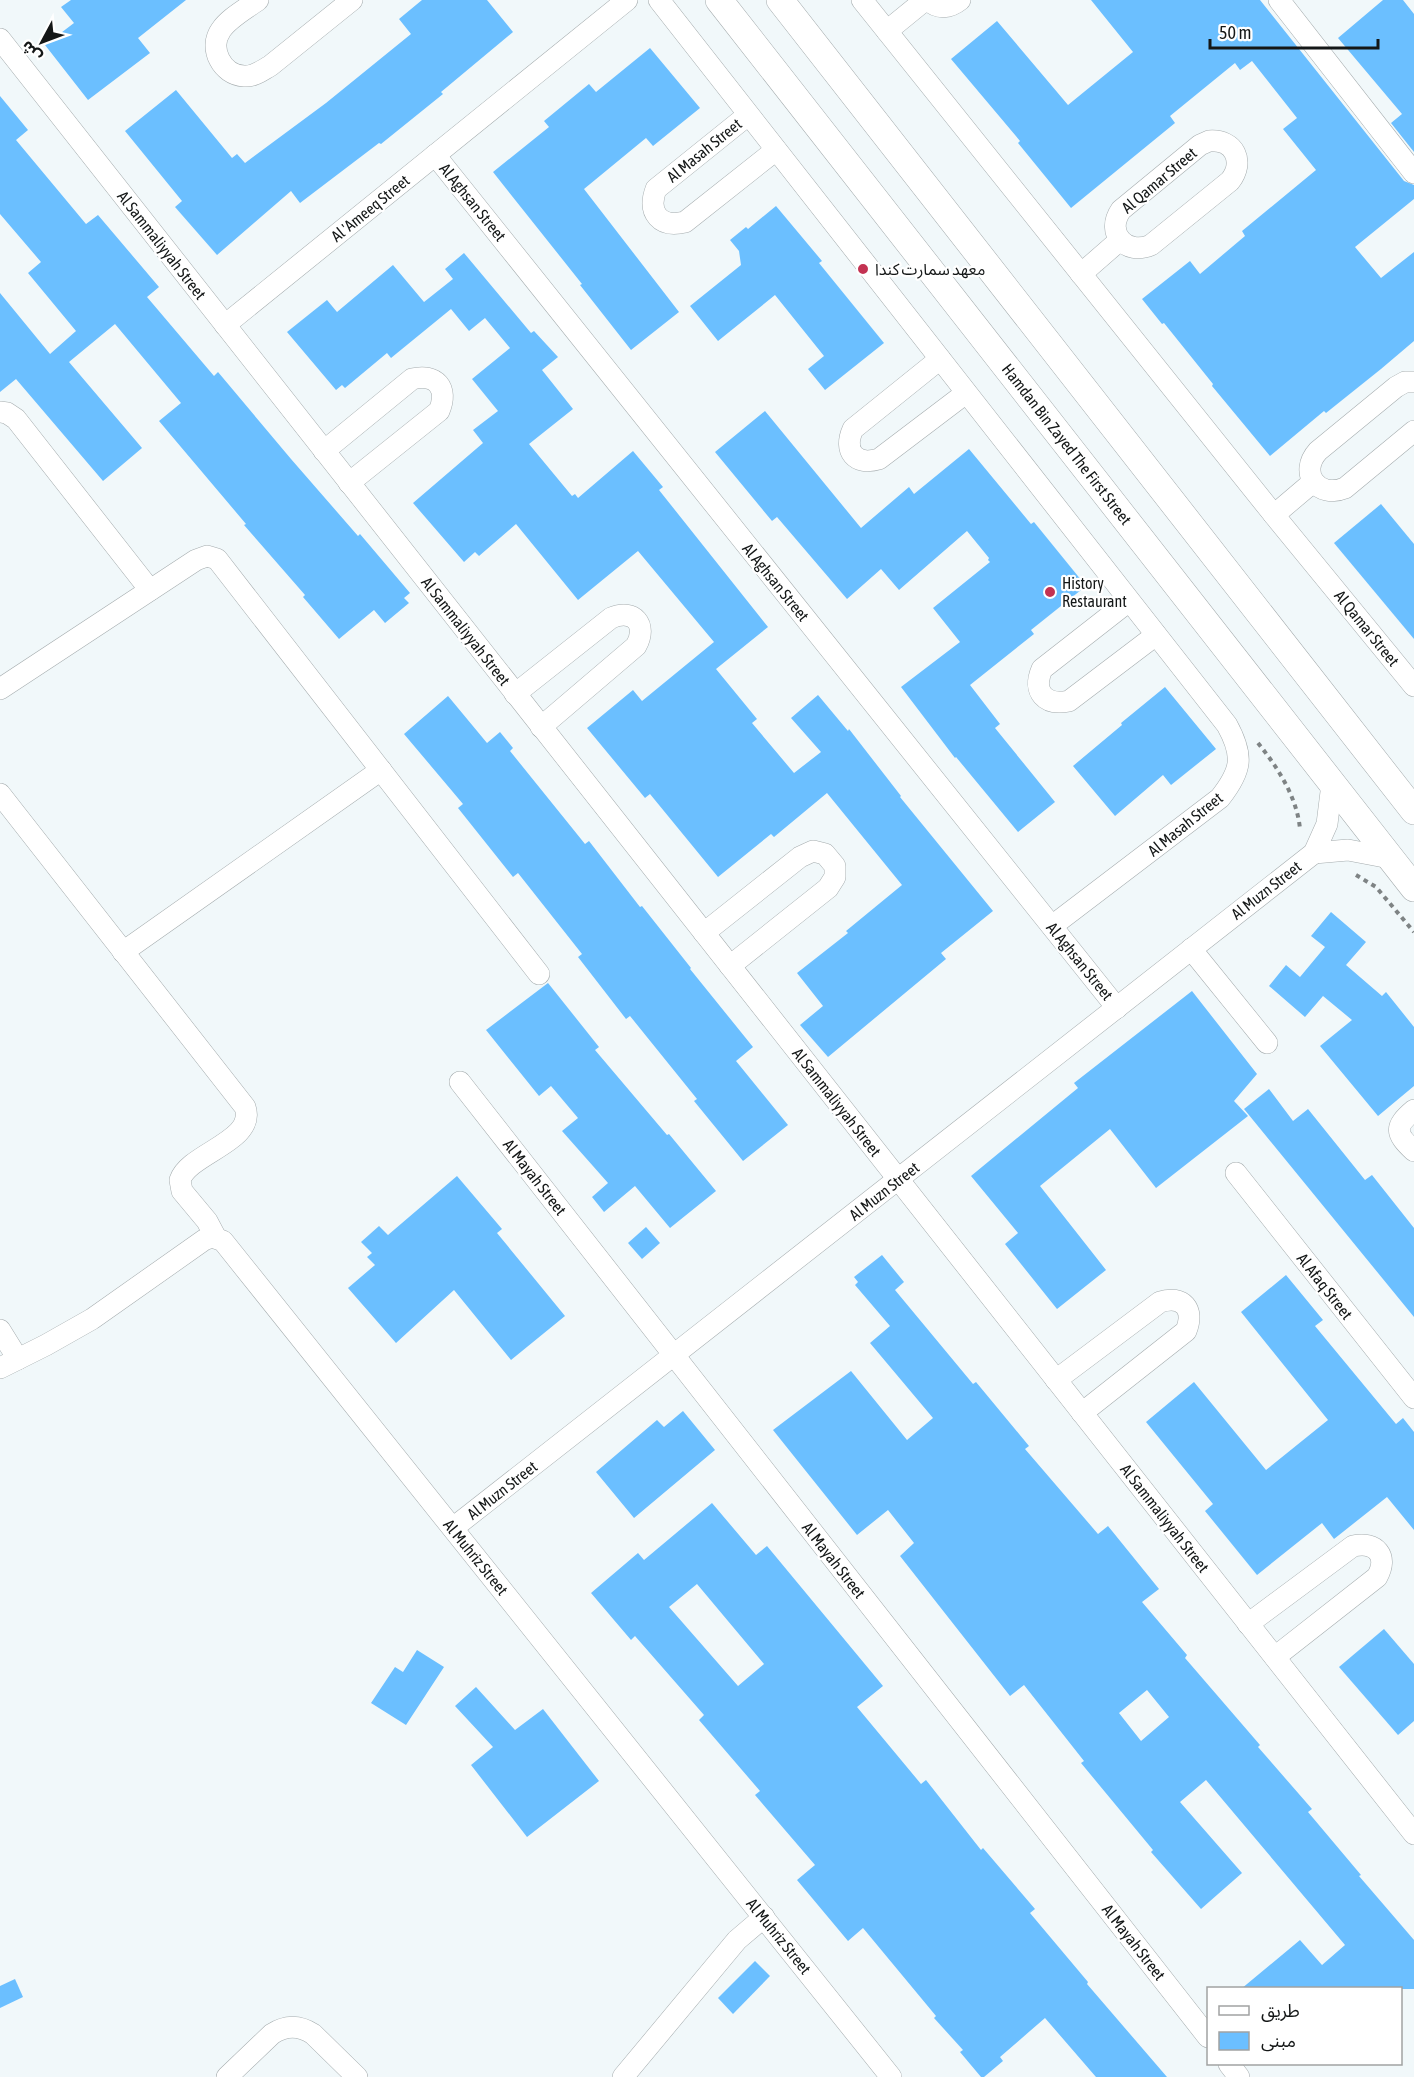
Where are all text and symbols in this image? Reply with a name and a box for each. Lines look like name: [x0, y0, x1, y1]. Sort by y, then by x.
north arrow: [12, 12, 72, 72]
scale bar: [1210, 12, 1378, 50]
text: 50 m: [1219, 22, 1251, 43]
text: ش: [17, 37, 45, 66]
street label: Al Masah Street: [663, 114, 745, 185]
street label: Al Qamar Street: [1118, 143, 1200, 216]
street label: Al Aghsan Street: [435, 159, 510, 245]
street label: Al 'Ameeq Street: [327, 171, 414, 246]
street label: Al Sammaliyyah Street: [113, 187, 210, 304]
place label: معهد سمارت كندا: [875, 260, 985, 279]
marker: معهد سمارت كندا: [856, 262, 870, 276]
street label: Hamdan Bin Zayed The First Street: [998, 360, 1136, 529]
street label: Al Aghsan Street: [738, 539, 813, 625]
street label: Al Sammaliyyah Street: [417, 573, 514, 690]
place label: History Restaurant: [1062, 574, 1127, 610]
marker: History Restaurant: [1043, 585, 1057, 599]
street label: Al Qamar Street: [1331, 587, 1403, 670]
street label: Al Masah Street: [1144, 788, 1226, 859]
street label: Al Muzn Street: [1228, 857, 1305, 923]
street label: Al Aghsan Street: [1042, 918, 1117, 1004]
street label: Al Sammaliyyah Street: [788, 1044, 885, 1161]
street label: Al Mayah Street: [499, 1135, 570, 1219]
street label: Al Muzn Street: [846, 1158, 923, 1224]
street label: Al Afaq Street: [1293, 1249, 1357, 1324]
street label: Al Muzn Street: [464, 1457, 541, 1523]
street label: Al Sammaliyyah Street: [1116, 1460, 1213, 1577]
street label: Al Muhriz Street: [440, 1516, 512, 1599]
street label: Al Mayah Street: [798, 1518, 869, 1602]
street label: Al Muhriz Street: [743, 1895, 815, 1978]
street label: Al Mayah Street: [1098, 1900, 1169, 1984]
legend: [1207, 1987, 1402, 2065]
text: طريق: [1261, 2000, 1300, 2022]
text: مبنى: [1261, 2030, 1296, 2052]

